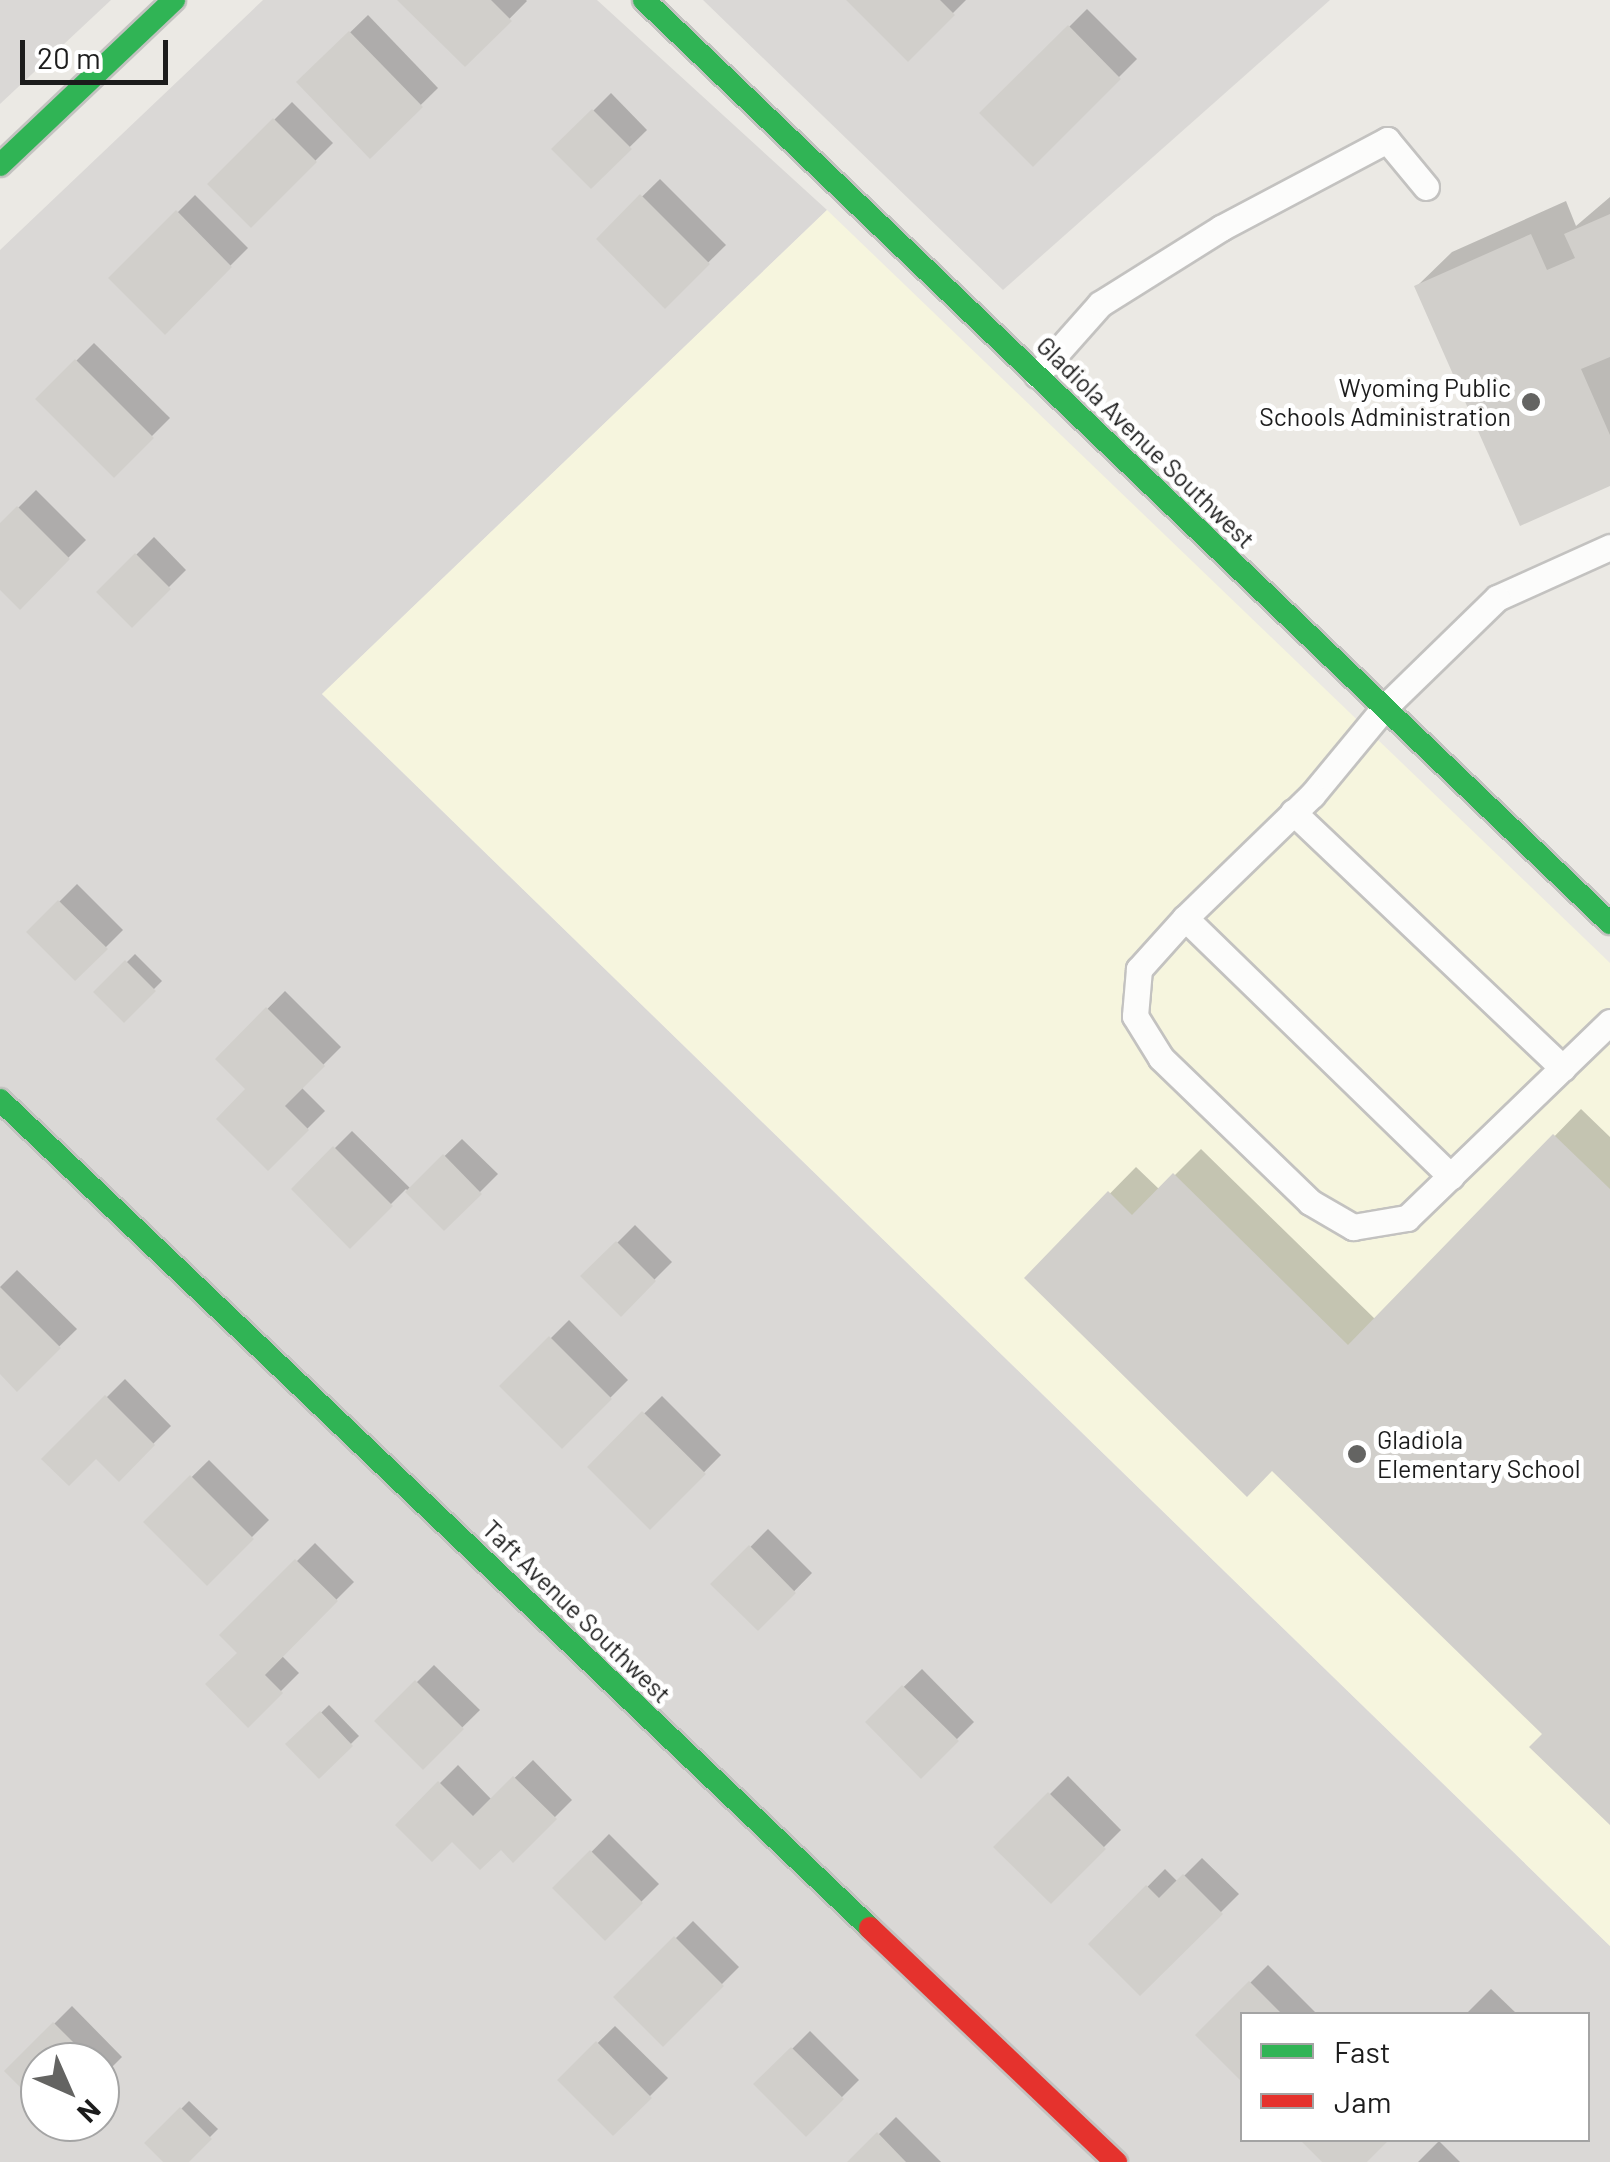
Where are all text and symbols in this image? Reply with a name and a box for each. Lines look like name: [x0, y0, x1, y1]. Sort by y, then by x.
scale bar: [25, 20, 172, 82]
text: 20 m: [37, 39, 101, 75]
street label: Gladiola Avenue Southwest: [1031, 330, 1261, 554]
place label: Wyoming Public Schools Administration: [1259, 373, 1511, 432]
marker: Wyoming Public Schools Administration: [1520, 391, 1542, 413]
place label: Gladiola Elementary School: [1377, 1425, 1581, 1484]
marker: Gladiola Elementary School: [1346, 1443, 1368, 1465]
street label: Taft Avenue Southwest: [477, 1513, 677, 1709]
legend: [1240, 2012, 1590, 2142]
text: Fast: [1334, 2033, 1391, 2069]
north arrow: [20, 2042, 120, 2142]
text: Jam: [1334, 2083, 1391, 2119]
text: N: [71, 2093, 108, 2130]

